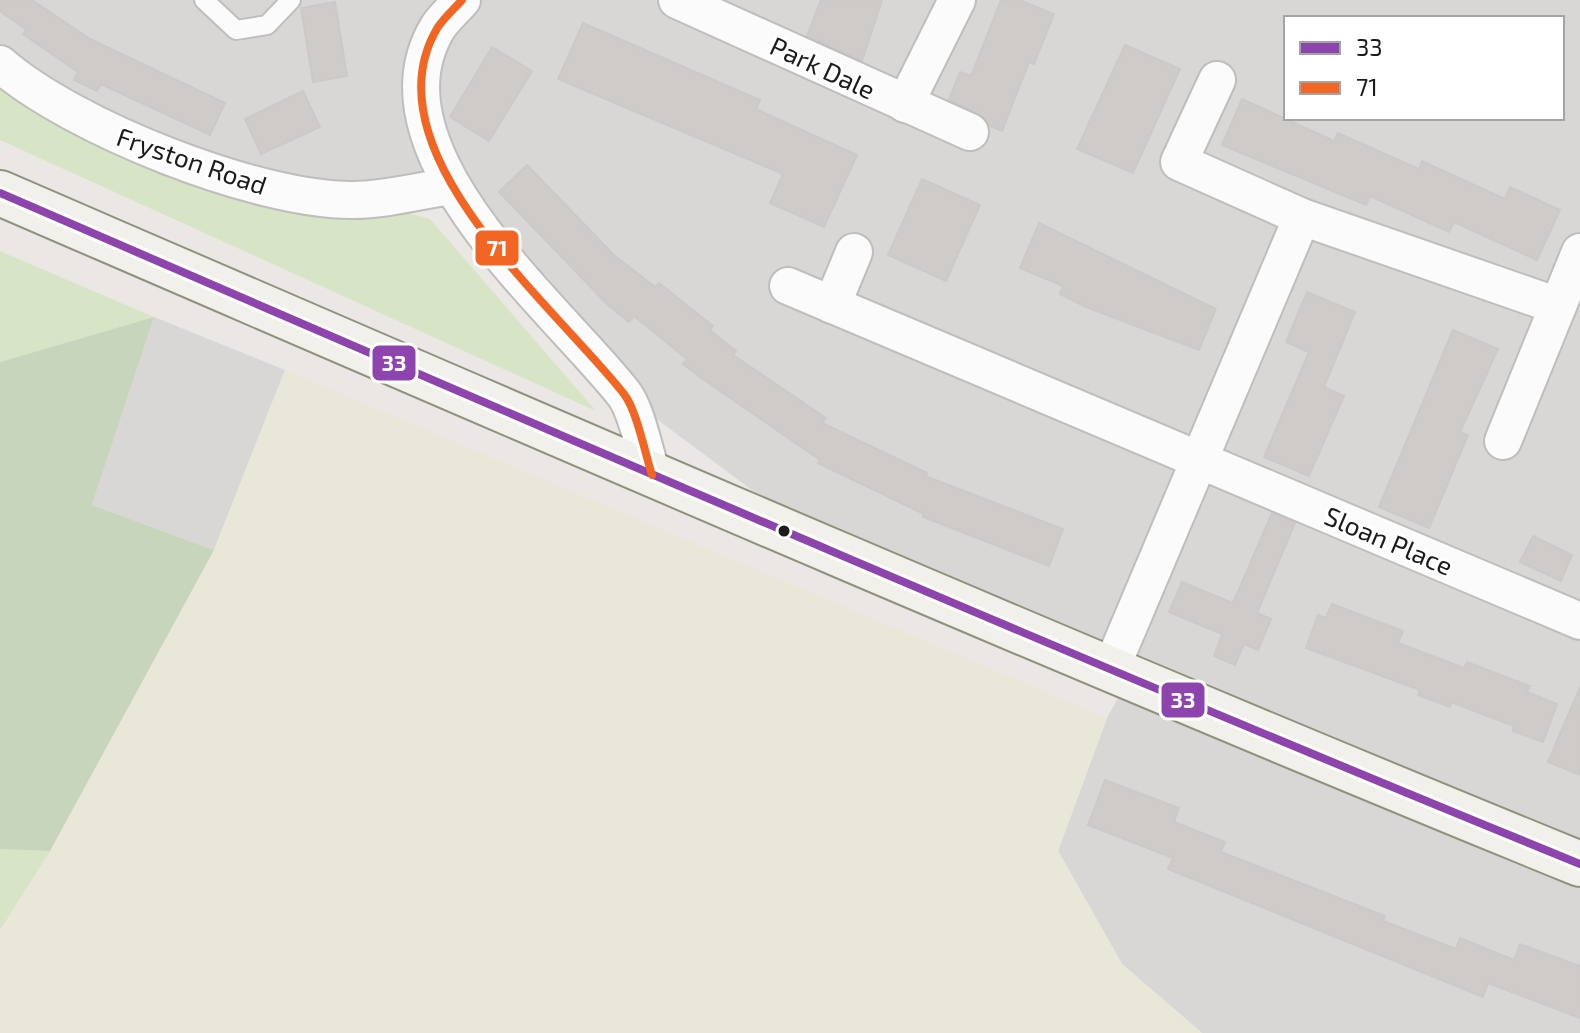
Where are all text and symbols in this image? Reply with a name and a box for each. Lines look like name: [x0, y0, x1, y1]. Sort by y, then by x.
legend: [1284, 16, 1564, 120]
street label: Park Dale: [766, 29, 880, 105]
text: 33: [1356, 32, 1383, 61]
text: 71: [1356, 72, 1378, 101]
street label: Fryston Road: [113, 120, 271, 200]
line badge: 71: [474, 229, 520, 267]
text: 71: [486, 234, 508, 260]
line badge: 33: [371, 344, 417, 382]
text: 33: [382, 349, 406, 375]
street label: Sloan Place: [1320, 499, 1458, 581]
unlabelled marker: [776, 523, 792, 539]
line badge: 33: [1160, 681, 1206, 719]
text: 33: [1171, 686, 1195, 712]

